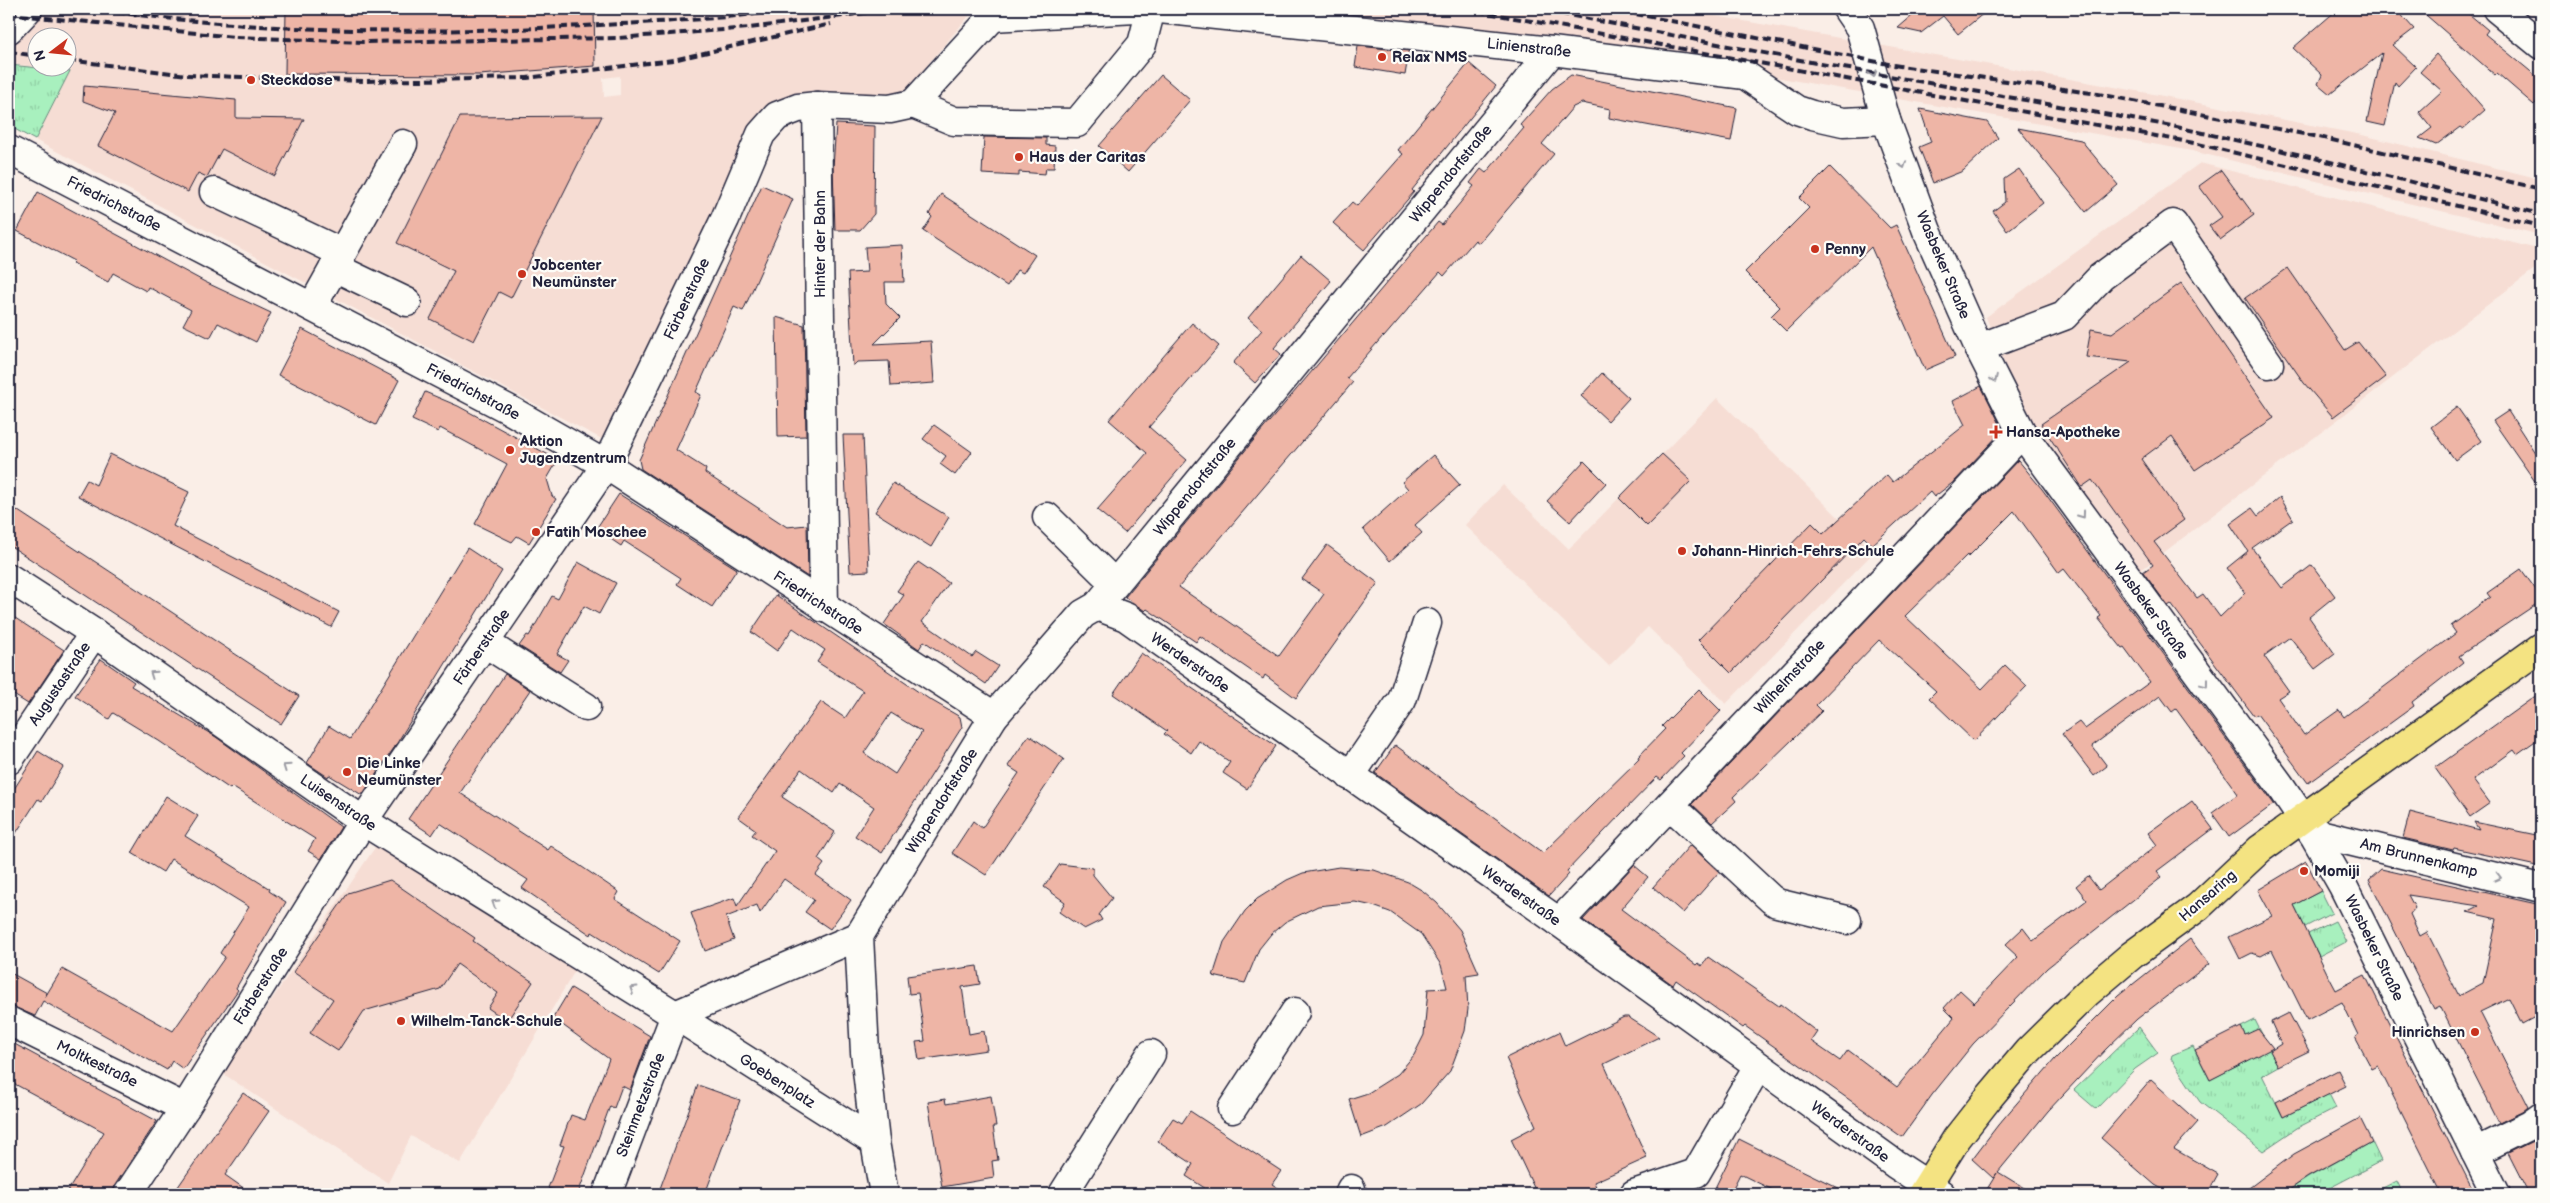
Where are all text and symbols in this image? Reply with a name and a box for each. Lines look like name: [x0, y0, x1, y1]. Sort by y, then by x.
north arrow: [28, 28, 78, 78]
street label: Linienstraße: [1486, 34, 1572, 62]
text: N: [30, 48, 50, 63]
place label: Relax NMS: [1392, 48, 1467, 67]
marker: Relax NMS: [1376, 51, 1388, 63]
one-way arrow: [1867, 70, 1878, 78]
place label: Steckdose: [261, 71, 333, 90]
marker: Steckdose: [245, 74, 257, 86]
street label: Wippendorfstraße: [1406, 121, 1496, 227]
place label: Haus der Caritas: [1029, 148, 1146, 167]
marker: Haus der Caritas: [1013, 151, 1025, 163]
one-way arrow: [1897, 160, 1907, 169]
street label: Friedrichstraße: [64, 172, 164, 236]
street label: Hinter der Bahn: [811, 190, 830, 298]
street label: Wasbeker Straße: [1912, 208, 1974, 322]
place label: Penny: [1825, 240, 1866, 259]
marker: Penny: [1809, 243, 1821, 255]
street label: Färberstraße: [660, 255, 714, 343]
place label: Jobcenter Neumünster: [532, 256, 618, 292]
marker: Jobcenter Neumünster: [516, 268, 528, 280]
street label: Friedrichstraße: [423, 359, 523, 425]
one-way arrow: [1987, 374, 1998, 383]
place label: Hansa-Apotheke: [2006, 423, 2120, 442]
marker: Hansa-Apotheke: [1990, 426, 2002, 438]
place label: Aktion Jugendzentrum: [519, 432, 627, 468]
street label: Wippendorfstraße: [1150, 434, 1240, 540]
marker: Aktion Jugendzentrum: [504, 444, 516, 456]
one-way arrow: [2076, 509, 2085, 519]
place label: Fatih Moschee: [546, 523, 647, 542]
marker: Fatih Moschee: [530, 526, 542, 538]
place label: Johann-Hinrich-Fehrs-Schule: [1692, 542, 1895, 561]
marker: Johann-Hinrich-Fehrs-Schule: [1676, 545, 1688, 557]
street label: Wasbeker Straße: [2109, 559, 2193, 664]
street label: Friedrichstraße: [769, 567, 867, 639]
street label: Färberstraße: [450, 605, 515, 689]
street label: Werderstraße: [1147, 629, 1233, 697]
street label: Wilhelmstraße: [1750, 635, 1830, 718]
street label: Augustastraße: [25, 638, 95, 730]
one-way arrow: [149, 671, 159, 680]
one-way arrow: [2199, 678, 2208, 688]
street label: Wippendorfstraße: [902, 745, 982, 857]
place label: Die Linke Neumünster: [357, 754, 443, 790]
one-way arrow: [282, 764, 292, 773]
marker: Die Linke Neumünster: [341, 766, 353, 778]
street label: Luisenstraße: [296, 770, 380, 836]
street label: Am Brunnenkamp: [2358, 834, 2480, 882]
street label: Werderstraße: [1478, 862, 1564, 930]
place label: Momiji: [2314, 862, 2360, 881]
marker: Momiji: [2298, 865, 2310, 877]
street label: Hansaring: [2175, 866, 2241, 926]
one-way arrow: [2494, 871, 2503, 882]
street label: Wasbeker Straße: [2340, 892, 2408, 1004]
one-way arrow: [492, 900, 501, 910]
street label: Färberstraße: [230, 944, 292, 1028]
one-way arrow: [630, 986, 639, 995]
place label: Wilhelm-Tanck-Schule: [411, 1012, 563, 1031]
marker: Wilhelm-Tanck-Schule: [395, 1015, 407, 1027]
place label: Hinrichsen: [2391, 1023, 2465, 1042]
marker: Hinrichsen: [2469, 1026, 2481, 1038]
street label: Moltkestraße: [53, 1036, 141, 1092]
street label: Goebenplatz: [735, 1049, 819, 1113]
street label: Steinmetzstraße: [612, 1050, 670, 1160]
street label: Werderstraße: [1807, 1097, 1893, 1167]

